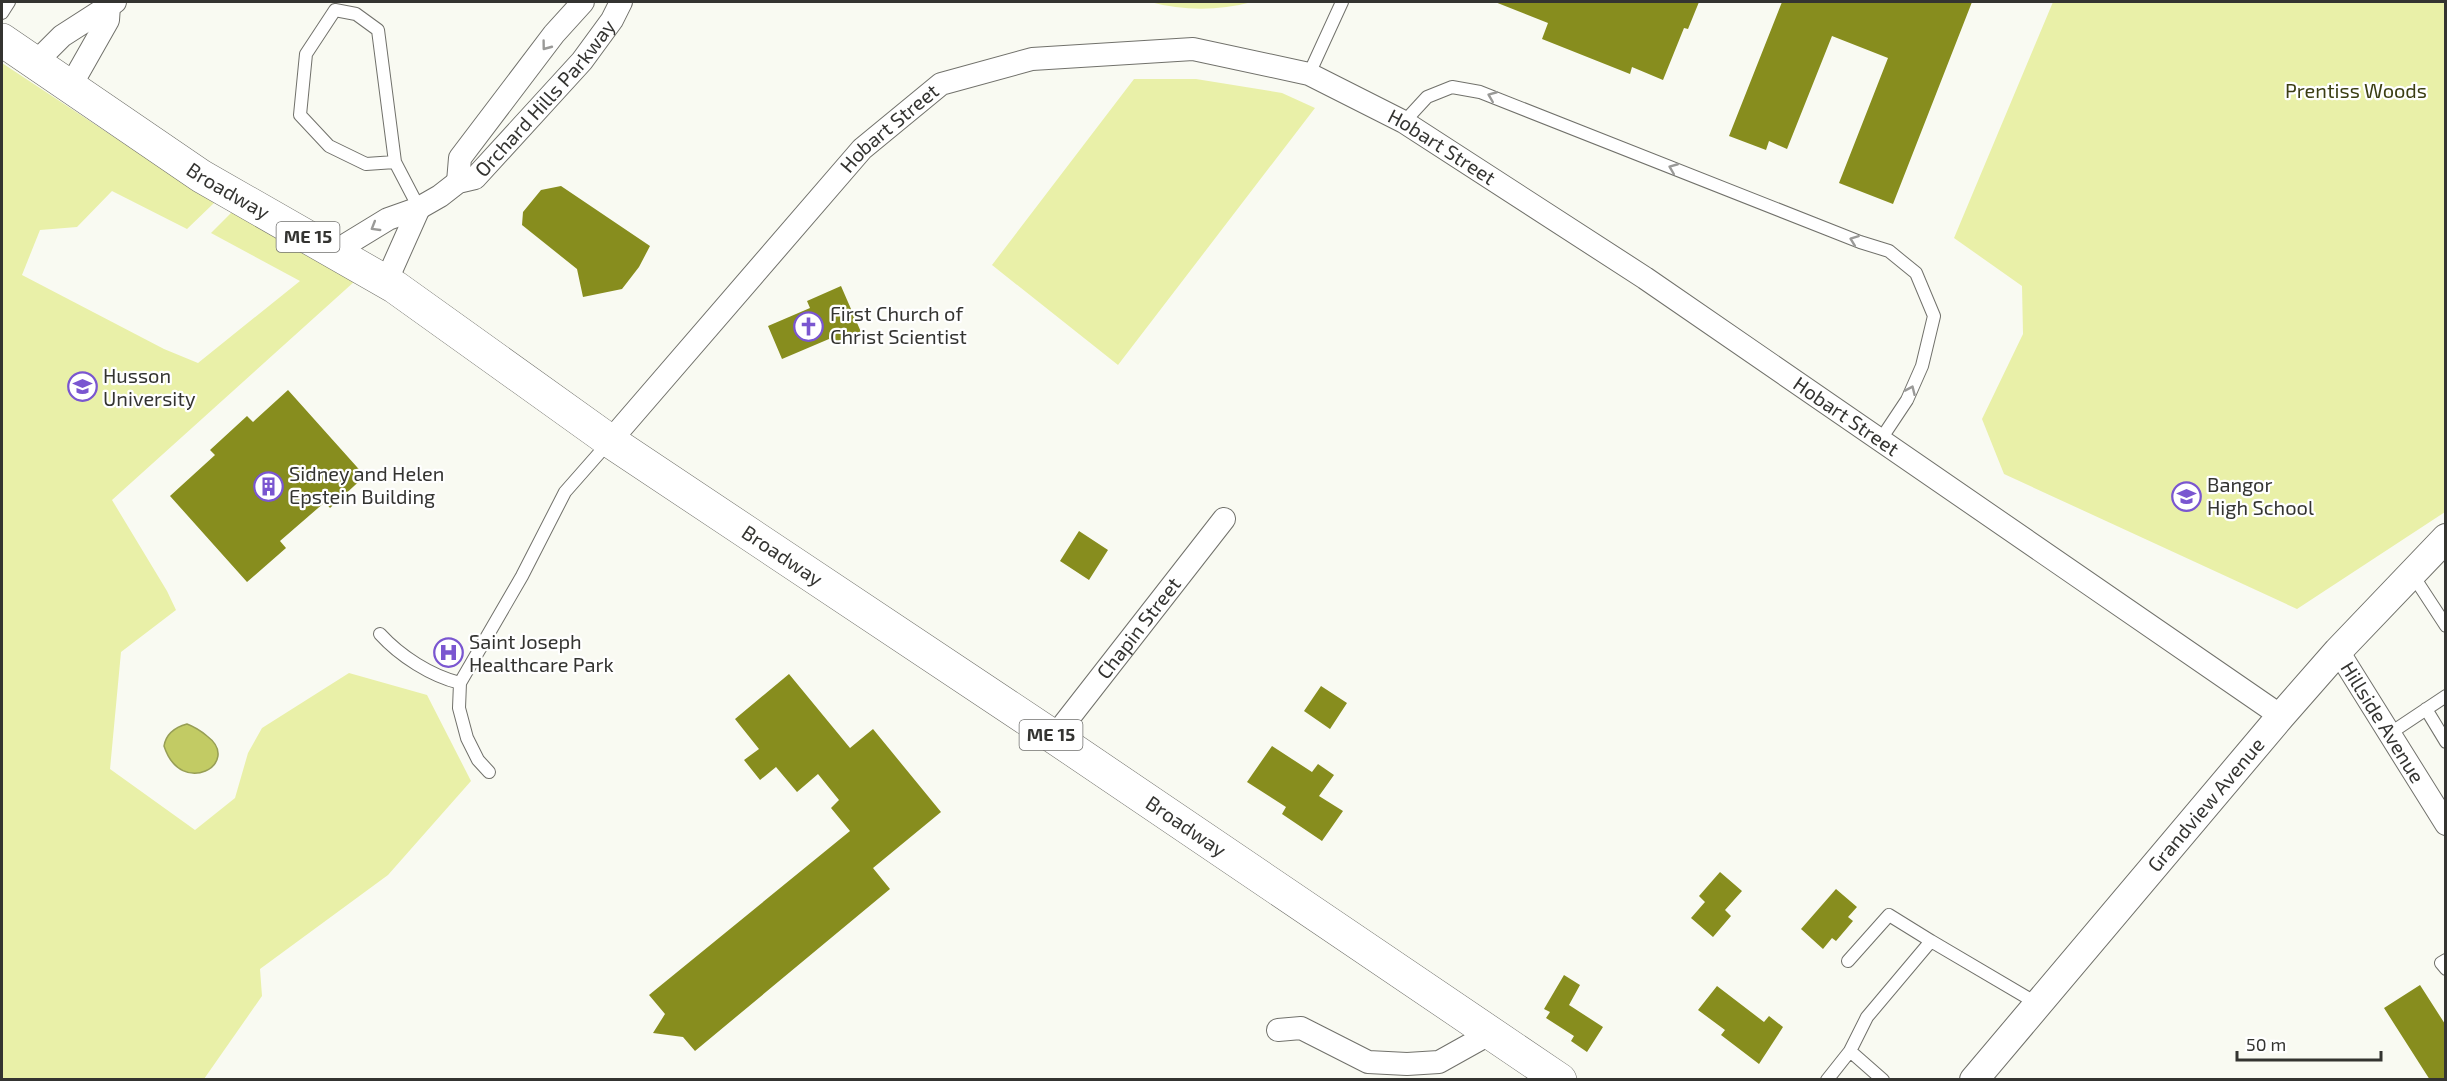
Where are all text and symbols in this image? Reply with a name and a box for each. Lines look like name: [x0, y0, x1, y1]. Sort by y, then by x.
street label: Orchard Hills Parkway: [469, 14, 620, 181]
one-way arrow: [542, 40, 553, 51]
street label: Hobart Street: [834, 78, 943, 177]
park label: Prentiss Woods: [2285, 78, 2427, 102]
one-way arrow: [1487, 91, 1497, 104]
street label: Hobart Street: [1385, 103, 1501, 189]
street label: Broadway: [182, 157, 275, 224]
one-way arrow: [1668, 163, 1679, 175]
one-way arrow: [371, 219, 381, 231]
road number: ME 15: [276, 222, 340, 252]
one-way arrow: [1850, 234, 1860, 247]
place label: First Church of Christ Scientist: [830, 301, 967, 348]
church icon: First Church of Christ Scientist: [793, 310, 825, 342]
place label: Husson University: [103, 363, 196, 410]
school or university icon: Husson University: [66, 371, 98, 403]
street label: Hobart Street: [1789, 371, 1904, 461]
one-way arrow: [1904, 385, 1916, 396]
place label: Sidney and Helen Epstein Building: [289, 461, 444, 508]
building icon: Sidney and Helen Epstein Building: [252, 470, 284, 502]
place label: Bangor High School: [2207, 472, 2314, 519]
school or university icon: Bangor High School: [2170, 481, 2202, 513]
street label: Broadway: [738, 519, 828, 591]
street label: Chapin Street: [1091, 572, 1185, 683]
place label: Saint Joseph Healthcare Park: [469, 629, 614, 676]
hospital icon: Saint Joseph Healthcare Park: [432, 637, 464, 669]
street label: Hillside Avenue: [2336, 657, 2430, 787]
road number: ME 15: [1020, 720, 1082, 750]
street label: Grandview Avenue: [2142, 732, 2269, 876]
street label: Broadway: [1142, 790, 1232, 862]
scale bar: [2237, 1024, 2381, 1062]
text: 50 m: [2246, 1033, 2286, 1055]

